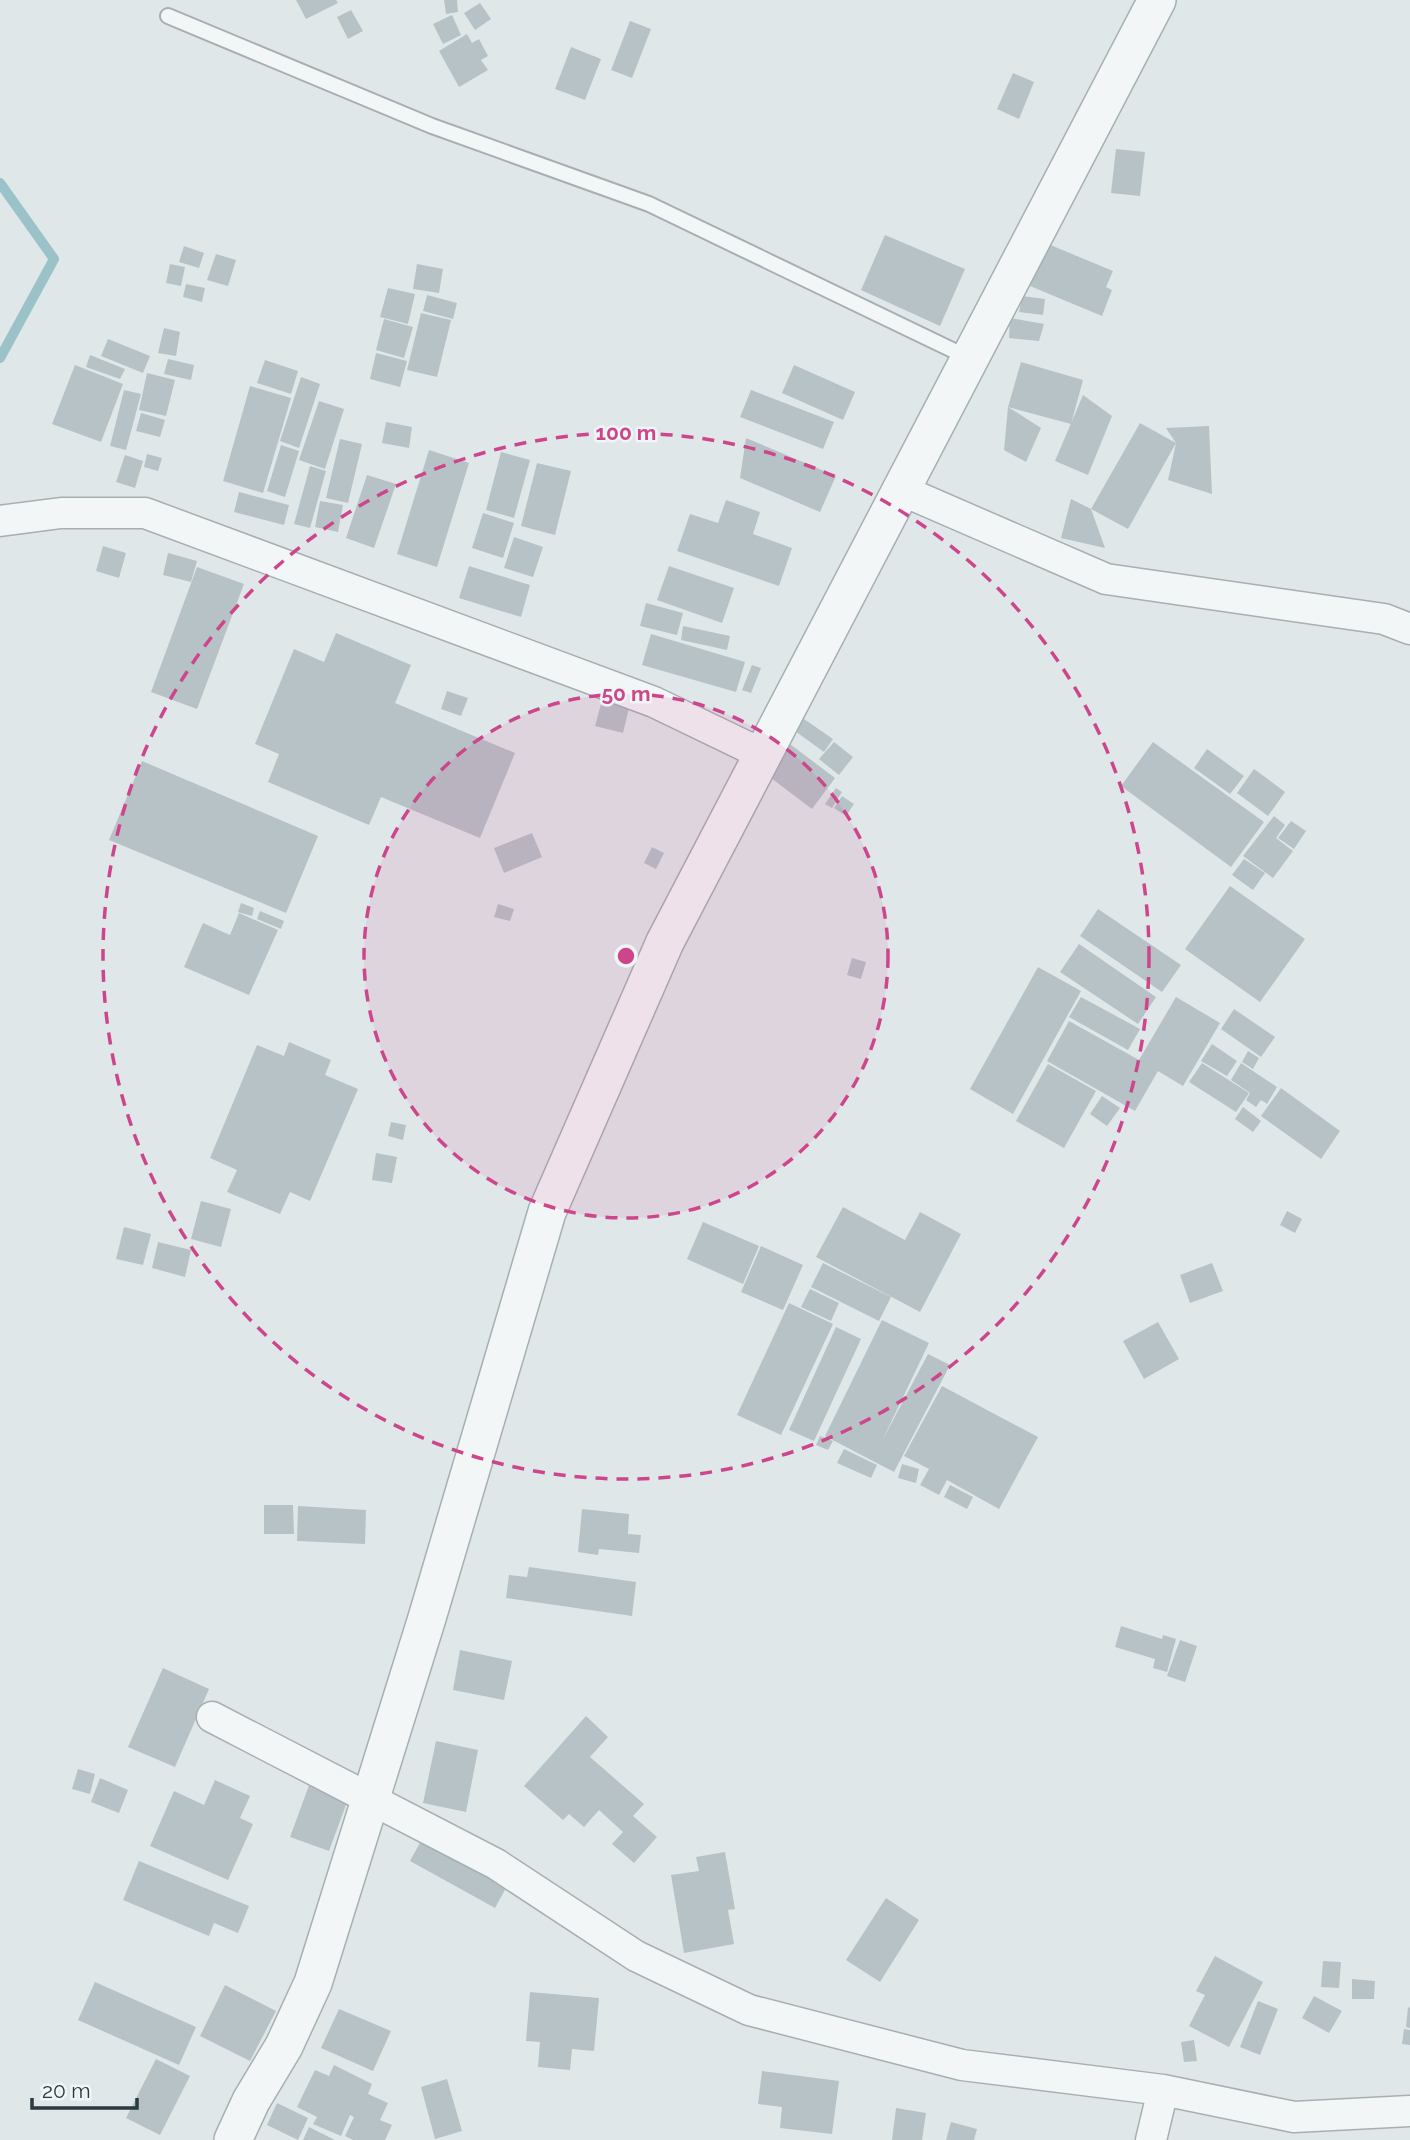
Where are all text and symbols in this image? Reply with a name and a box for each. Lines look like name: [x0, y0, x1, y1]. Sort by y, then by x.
text: 100 m: [596, 420, 656, 445]
text: 50 m: [601, 681, 651, 706]
centre of rings: [614, 944, 638, 968]
scale bar: [32, 2066, 136, 2110]
text: 20 m: [42, 2078, 90, 2103]

